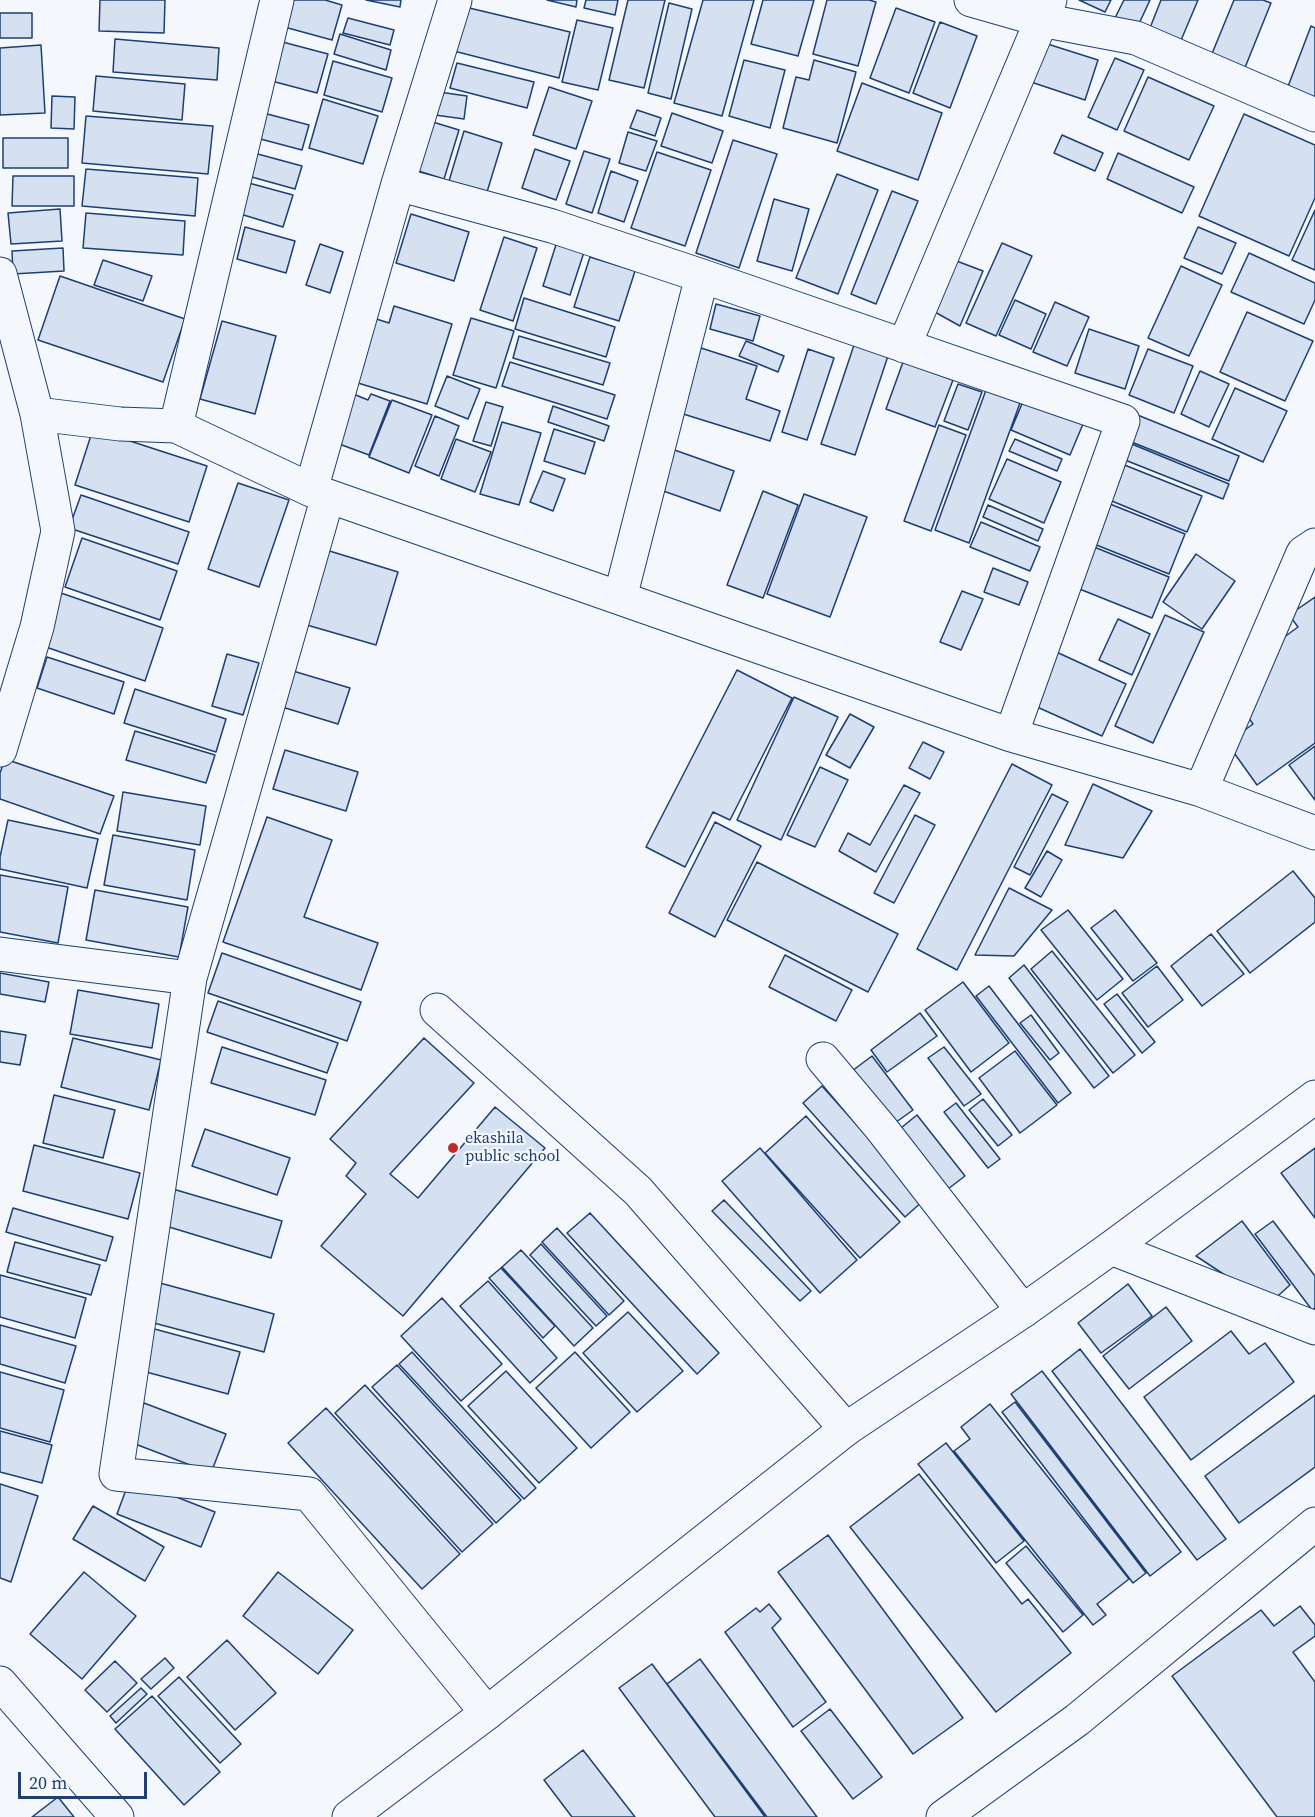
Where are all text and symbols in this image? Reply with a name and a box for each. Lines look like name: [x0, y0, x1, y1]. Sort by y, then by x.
place label: ekashila public school: [465, 1129, 560, 1167]
marker: ekashila public school: [446, 1141, 460, 1155]
scale bar: [21, 1760, 150, 1798]
text: 20 m: [29, 1770, 67, 1795]

